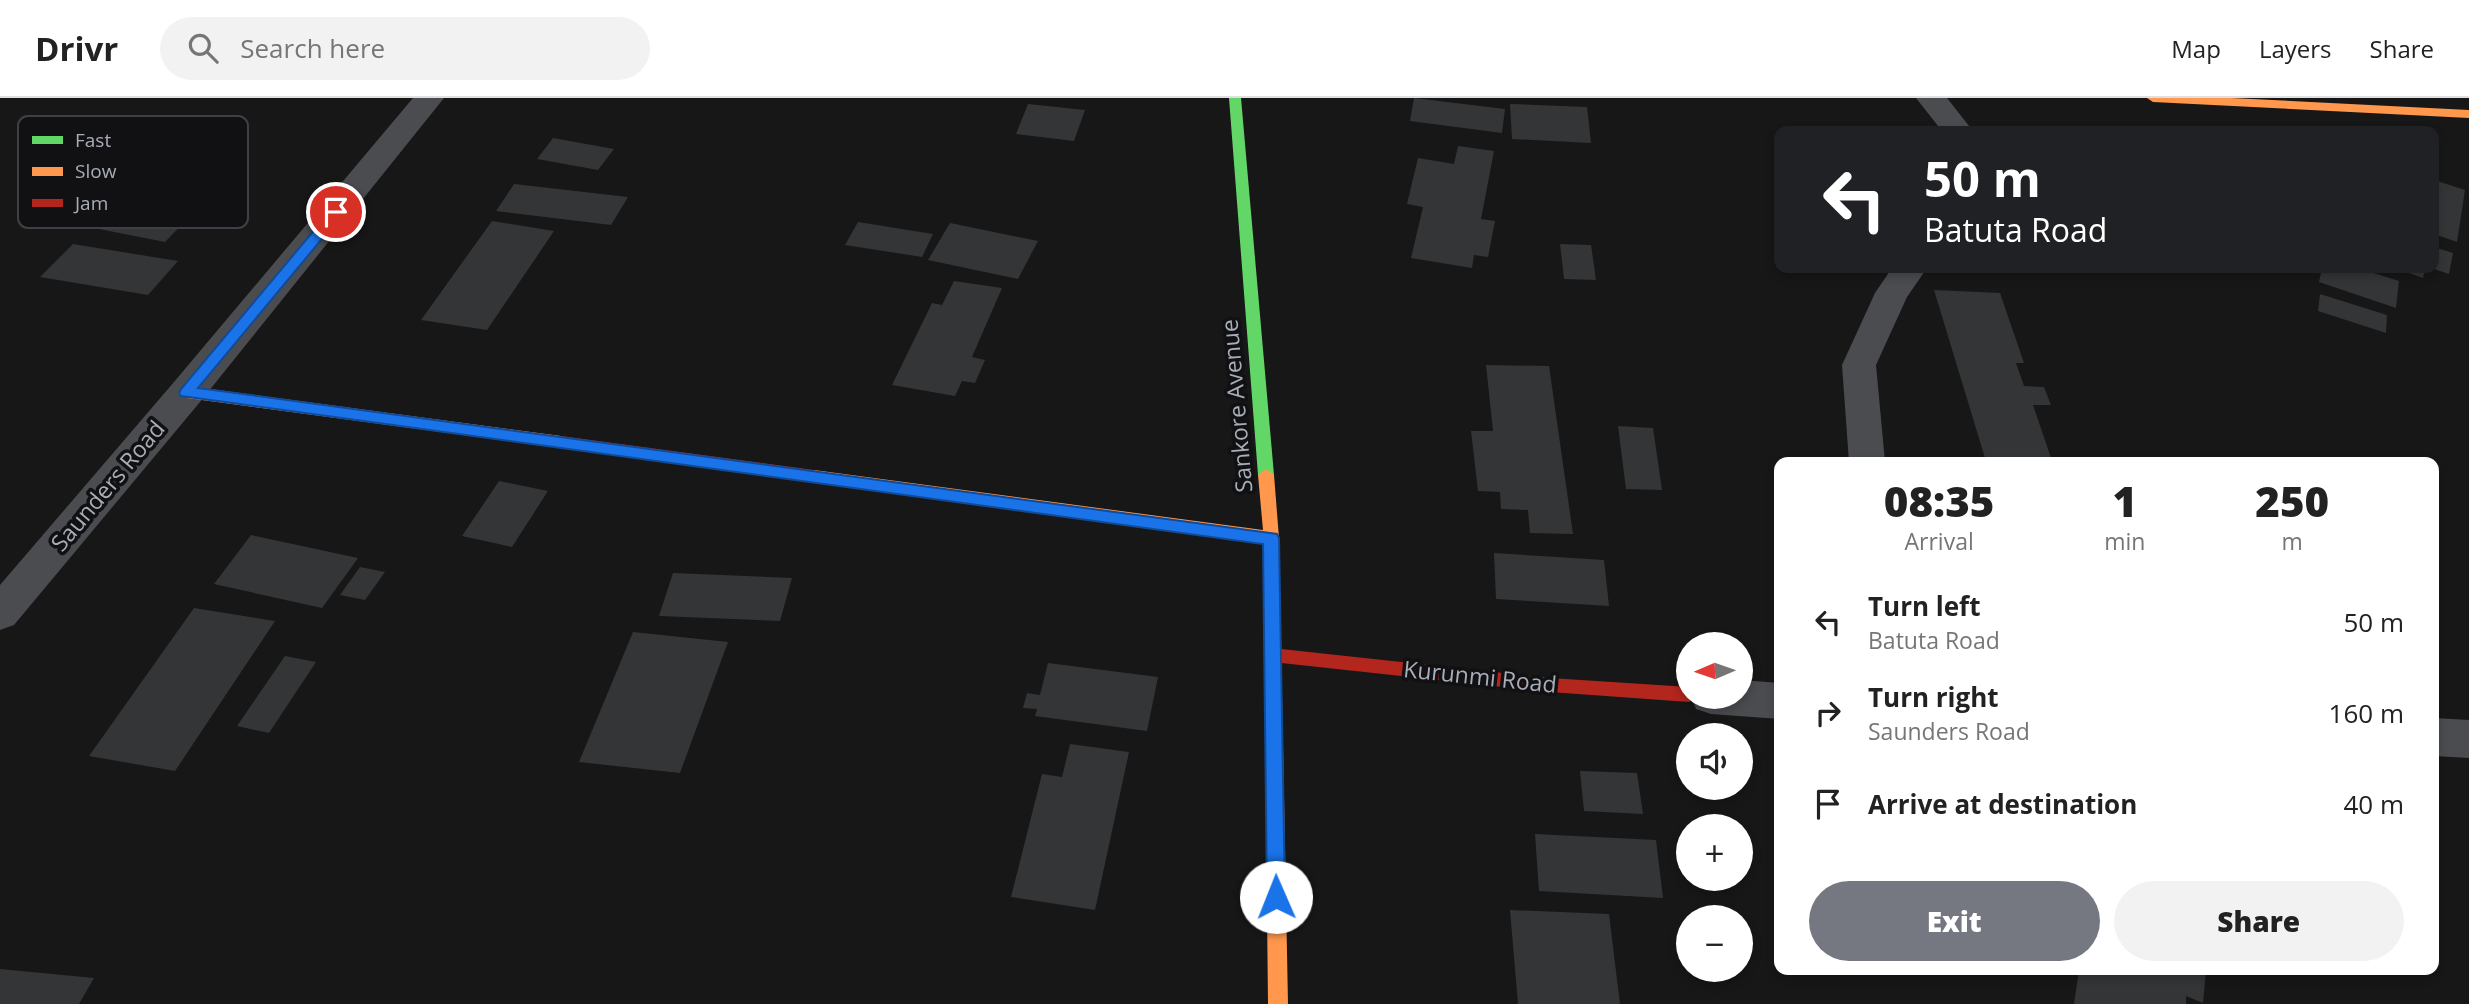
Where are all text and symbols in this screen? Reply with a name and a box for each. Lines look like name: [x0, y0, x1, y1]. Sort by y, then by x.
search box: [160, 17, 650, 80]
text: Drivr: [35, 26, 118, 71]
icon: search: [184, 29, 222, 67]
text: Search here: [240, 30, 385, 66]
text: Map: [2171, 32, 2221, 65]
text: Layers: [2259, 32, 2332, 65]
text: Share: [2370, 32, 2434, 65]
legend: [18, 116, 248, 228]
text: Fast: [75, 127, 111, 153]
text: 50 m: [1924, 145, 2041, 211]
icon: left: [1809, 154, 1900, 245]
text: Slow: [75, 158, 117, 184]
pin: [306, 182, 366, 242]
text: Jam: [73, 190, 108, 216]
icon: arrive: [317, 193, 355, 231]
text: Batuta Road: [1924, 208, 2107, 251]
street label: Sankore Avenue: [1212, 318, 1260, 494]
street label: Saunders Road: [43, 413, 171, 558]
text: 08:35: [1884, 472, 1994, 529]
text: 1: [2113, 472, 2137, 529]
text: 250: [2255, 472, 2329, 529]
text: Arrival: [1905, 525, 1974, 557]
text: min: [2104, 525, 2145, 557]
text: m: [2282, 525, 2303, 557]
text: Turn left: [1868, 588, 1980, 624]
icon: left: [1809, 603, 1847, 641]
text: 50 m: [2343, 604, 2404, 640]
text: Batuta Road: [1868, 624, 2000, 656]
north arrow: [1676, 632, 1754, 709]
map controls: [1676, 632, 1753, 982]
street label: Kurunmi Road: [1402, 652, 1558, 700]
text: Turn right: [1868, 679, 1999, 715]
icon: right: [1809, 694, 1847, 732]
text: 160 m: [2329, 695, 2404, 731]
text: Saunders Road: [1868, 715, 2030, 747]
button: sound: [1676, 723, 1753, 800]
icon: arrive: [1809, 785, 1847, 823]
text: Arrive at destination: [1868, 786, 2137, 822]
text: 40 m: [2343, 786, 2404, 822]
button: +: [1676, 814, 1753, 891]
position arrow: [1239, 860, 1313, 934]
button: Exit: [1809, 881, 2100, 961]
button: Share: [2114, 881, 2404, 961]
button: −: [1676, 905, 1753, 982]

